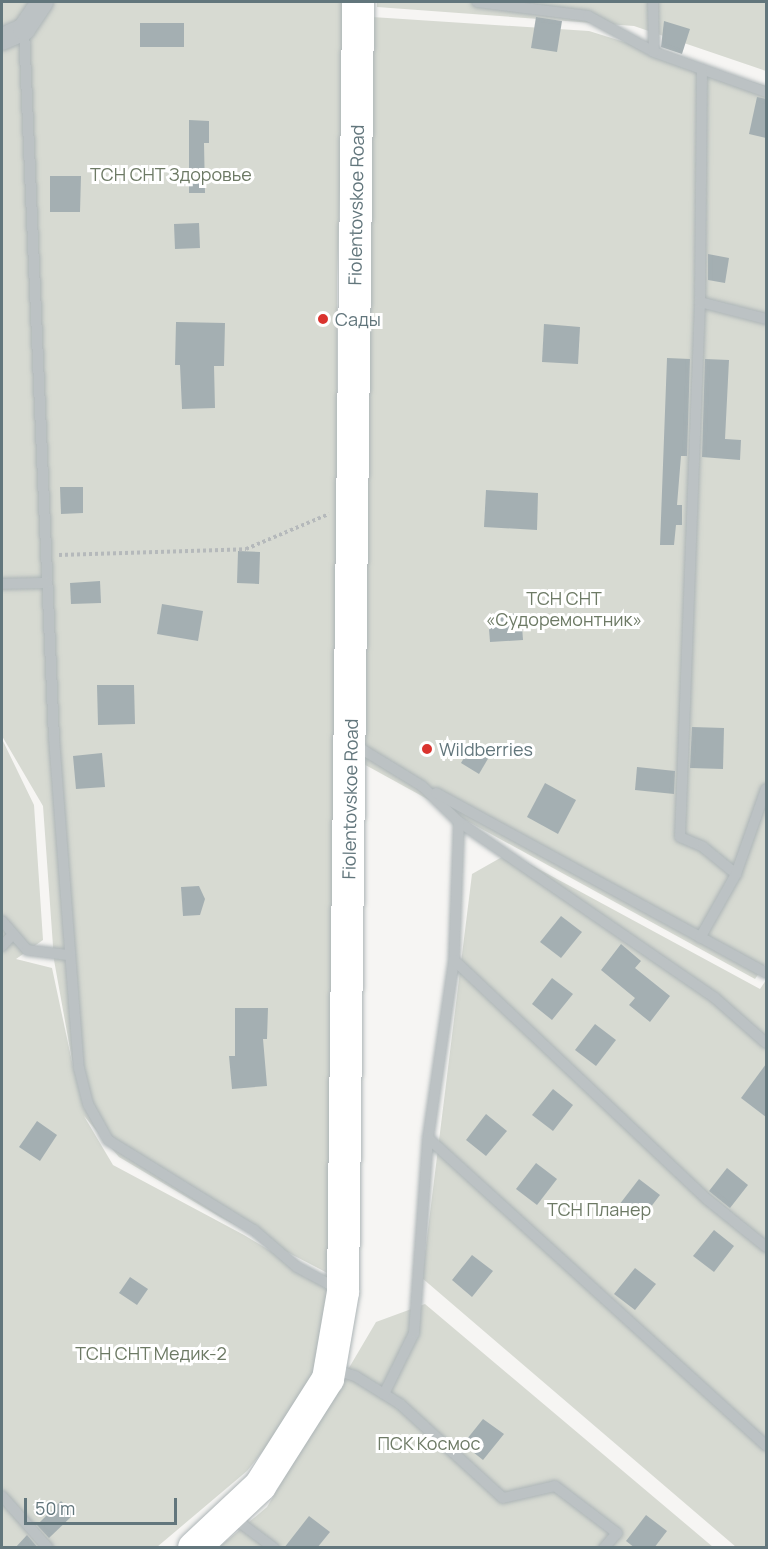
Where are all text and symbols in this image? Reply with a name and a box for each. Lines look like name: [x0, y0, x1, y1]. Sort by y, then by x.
street label: Fiolentovskoe Road: [344, 125, 368, 285]
park label: ТСН СНТ Здоровье: [90, 163, 252, 185]
place label: Сады: [335, 308, 381, 330]
marker: Сады: [316, 312, 330, 326]
park label: ТСН СНТ «Судоремонтник»: [486, 588, 642, 630]
street label: Fiolentovskoe Road: [338, 719, 362, 879]
place label: Wildberries: [439, 738, 533, 760]
marker: Wildberries: [420, 742, 434, 756]
park label: ТСН Планер: [547, 1198, 651, 1220]
park label: ТСН СНТ Медик-2: [75, 1342, 227, 1364]
park label: ПСК Космос: [377, 1432, 481, 1454]
scale bar: [27, 1486, 180, 1524]
text: 50 m: [35, 1496, 75, 1520]

